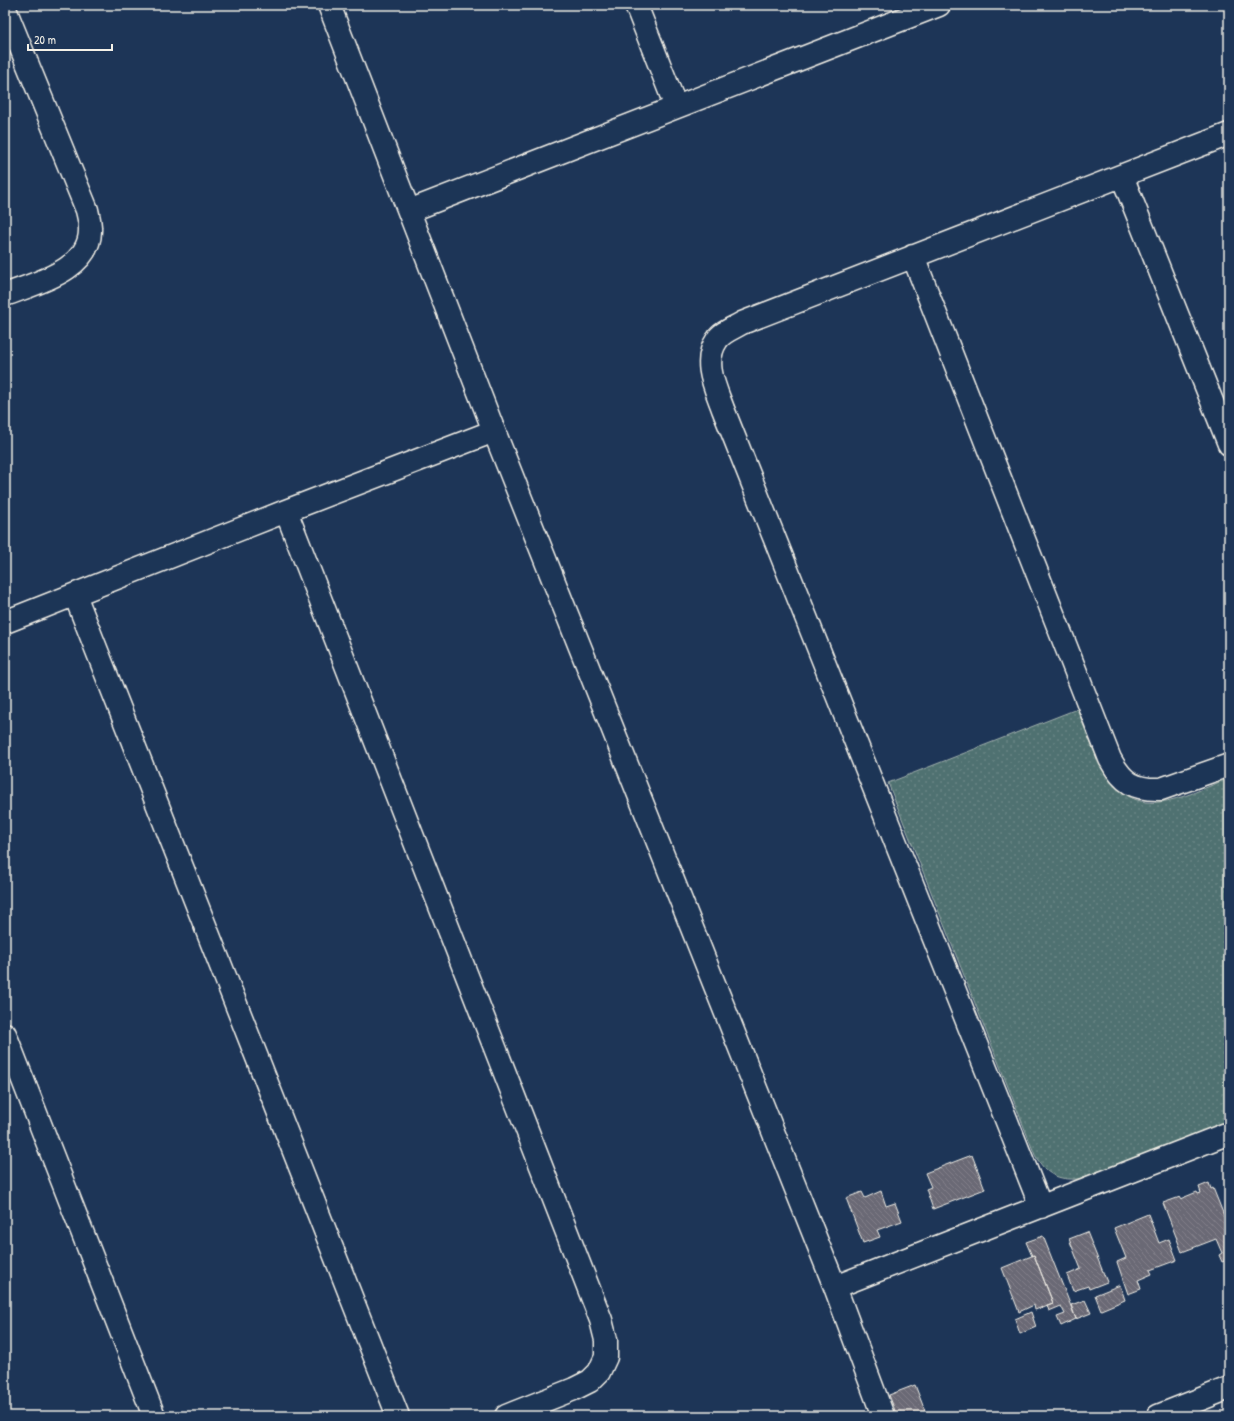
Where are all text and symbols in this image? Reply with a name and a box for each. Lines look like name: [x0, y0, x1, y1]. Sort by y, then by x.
scale bar: [28, 26, 112, 52]
text: 20 m: [34, 31, 56, 48]

